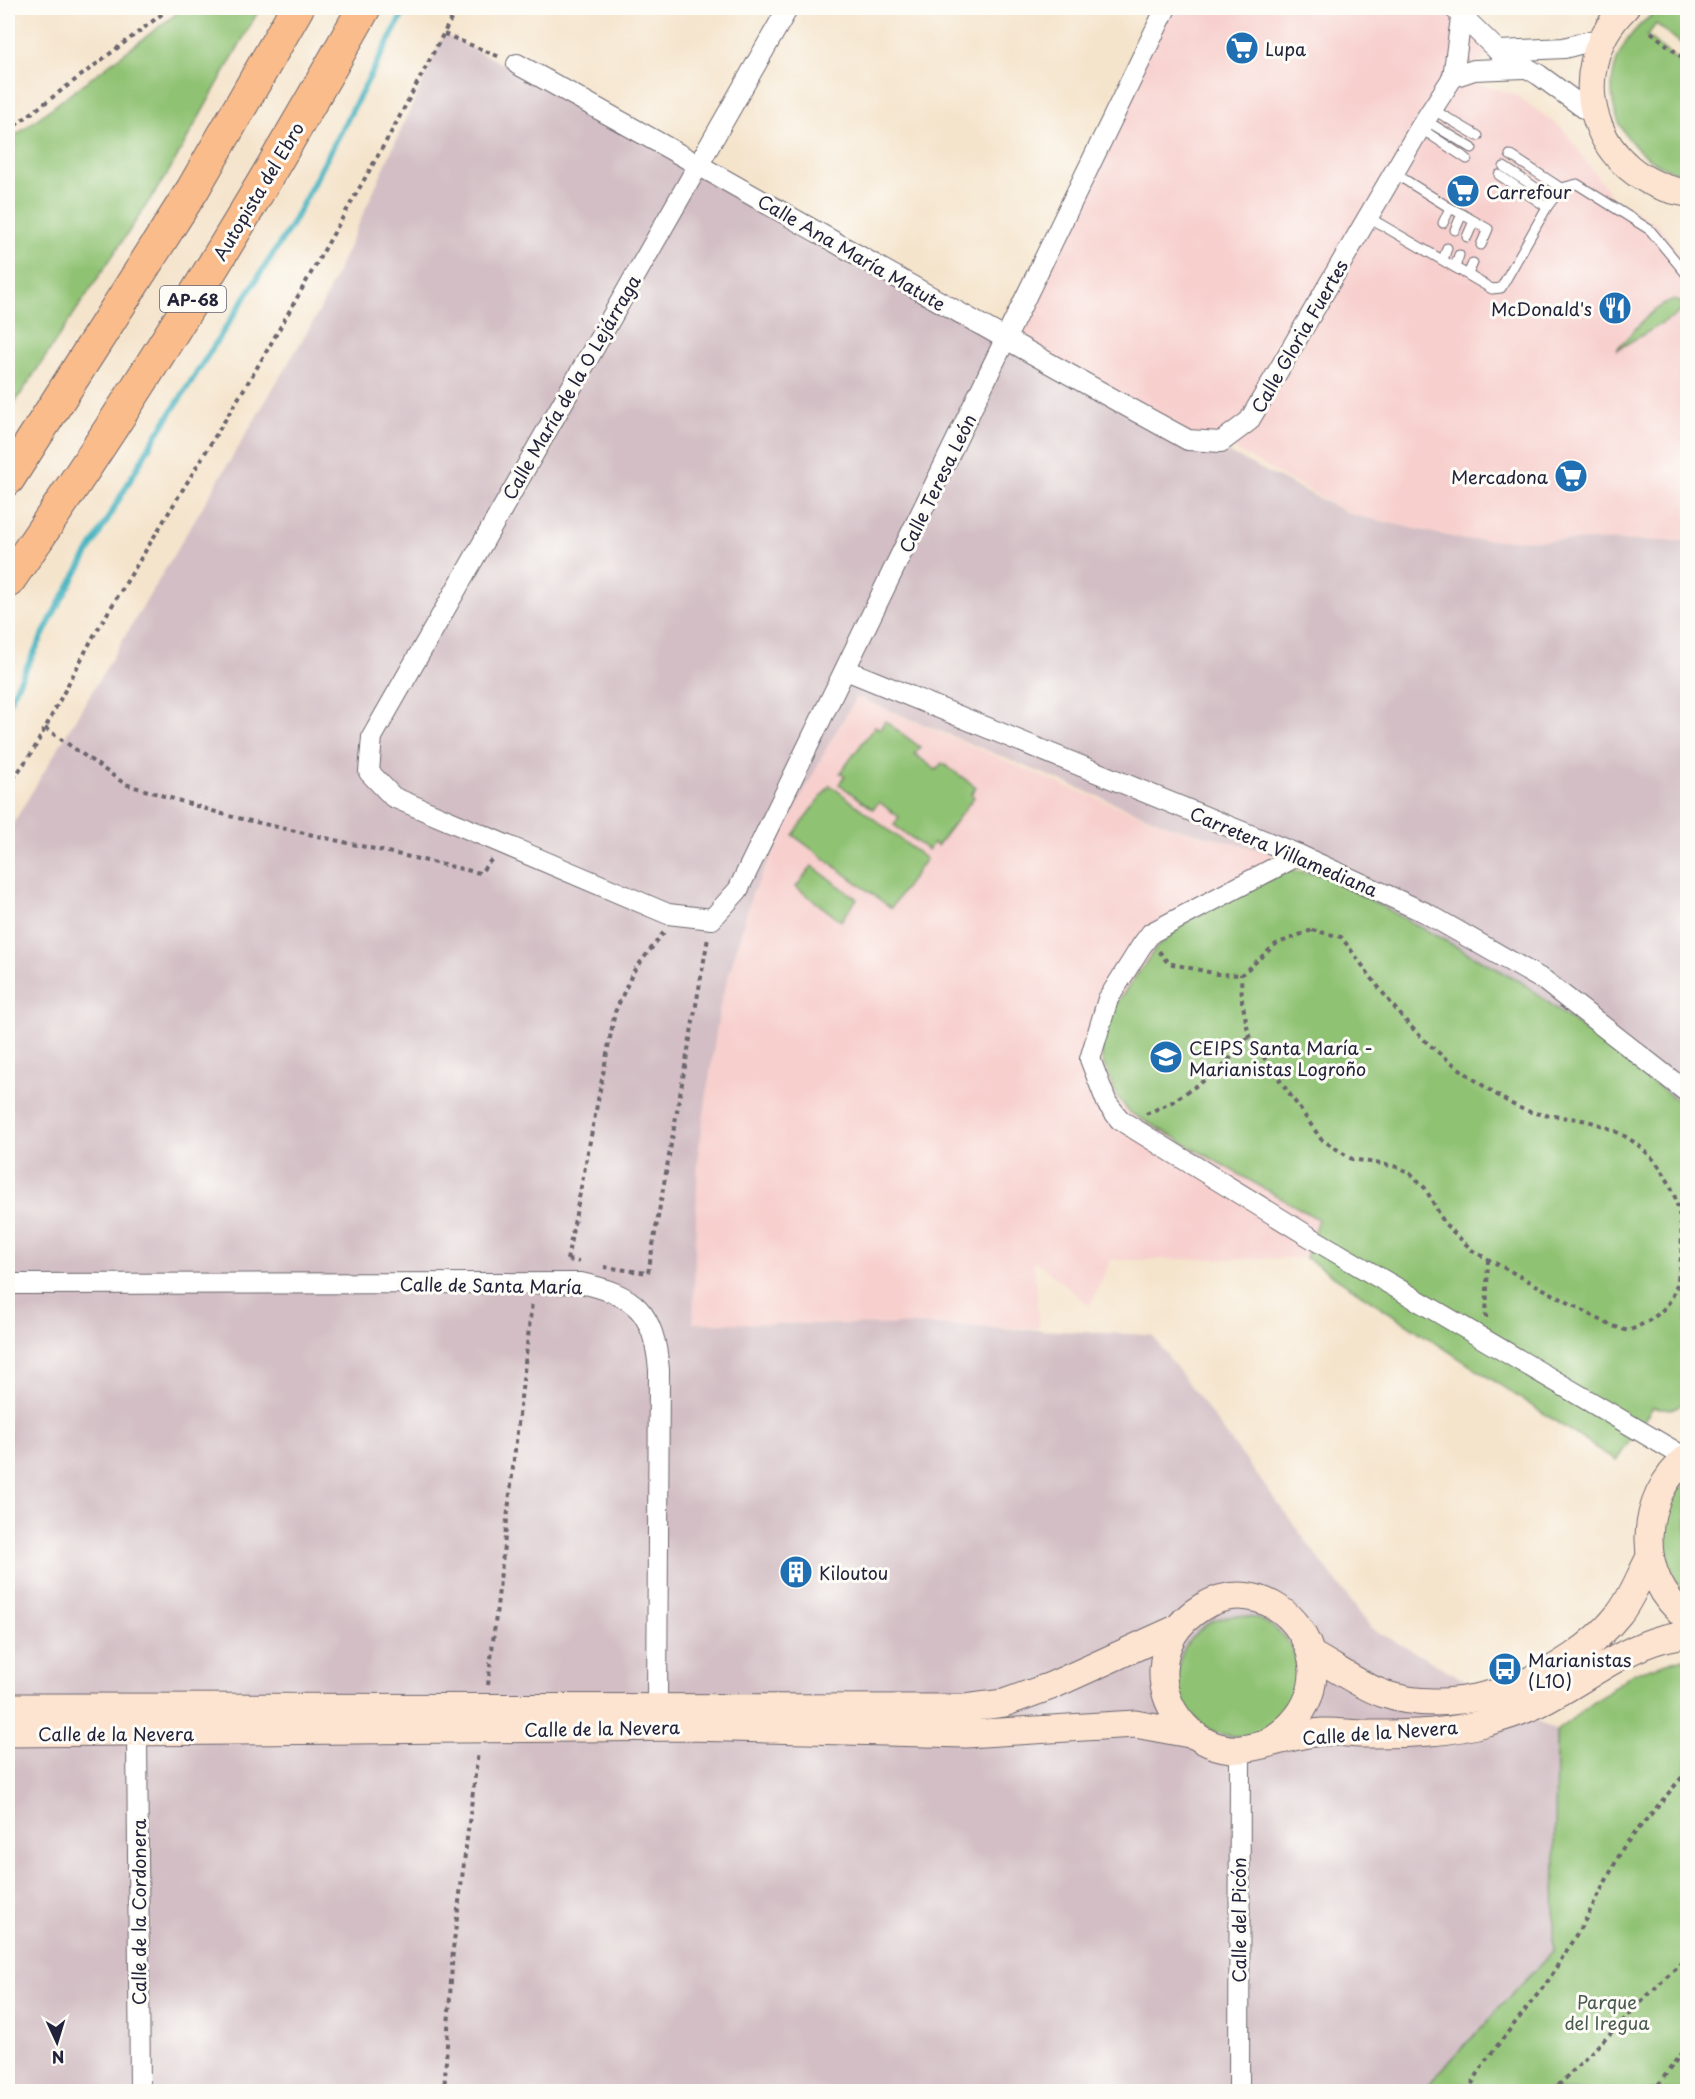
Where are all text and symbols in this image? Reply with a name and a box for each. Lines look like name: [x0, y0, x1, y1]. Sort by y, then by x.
supermarket icon: Lupa: [1224, 30, 1260, 66]
place label: Lupa: [1265, 35, 1306, 62]
street label: Autopista del Ebro: [206, 117, 310, 265]
supermarket icon: Carrefour: [1445, 173, 1481, 209]
place label: Carrefour: [1486, 178, 1572, 205]
street label: Calle Ana María Matute: [753, 187, 951, 317]
street label: Calle Gloria Fuertes: [1244, 254, 1354, 418]
street label: Calle María de la O Lejárraga: [495, 269, 647, 505]
road number: AP-68: [160, 286, 226, 312]
restaurant icon: McDonald's: [1597, 290, 1633, 326]
place label: McDonald's: [1491, 295, 1592, 322]
street label: Calle Teresa León: [892, 409, 982, 557]
supermarket icon: Mercadona: [1553, 458, 1589, 494]
place label: Mercadona: [1451, 463, 1549, 490]
street label: Carretera Villamediana: [1186, 799, 1383, 903]
place label: CEIPS Santa María - Marianistas Logroño: [1189, 1034, 1373, 1082]
school or university icon: CEIPS Santa María - Marianistas Logroño: [1148, 1039, 1184, 1075]
street label: Calle de Santa María: [399, 1270, 583, 1300]
building icon: Kiloutou: [778, 1554, 814, 1590]
place label: Kiloutou: [819, 1559, 888, 1586]
place label: Marianistas (L10): [1528, 1646, 1631, 1694]
bus stop icon: Marianistas (L10): [1487, 1651, 1523, 1687]
street label: Calle de la Nevera: [524, 1713, 680, 1743]
street label: Calle de la Nevera: [1301, 1713, 1459, 1751]
street label: Calle de la Nevera: [38, 1720, 194, 1747]
street label: Calle de la Cordonera: [125, 1819, 152, 2005]
street label: Calle del Picón: [1225, 1857, 1252, 1983]
park label: Parque del Iregua: [1565, 1988, 1650, 2036]
north arrow: [27, 2012, 87, 2072]
text: N: [51, 2046, 65, 2070]

